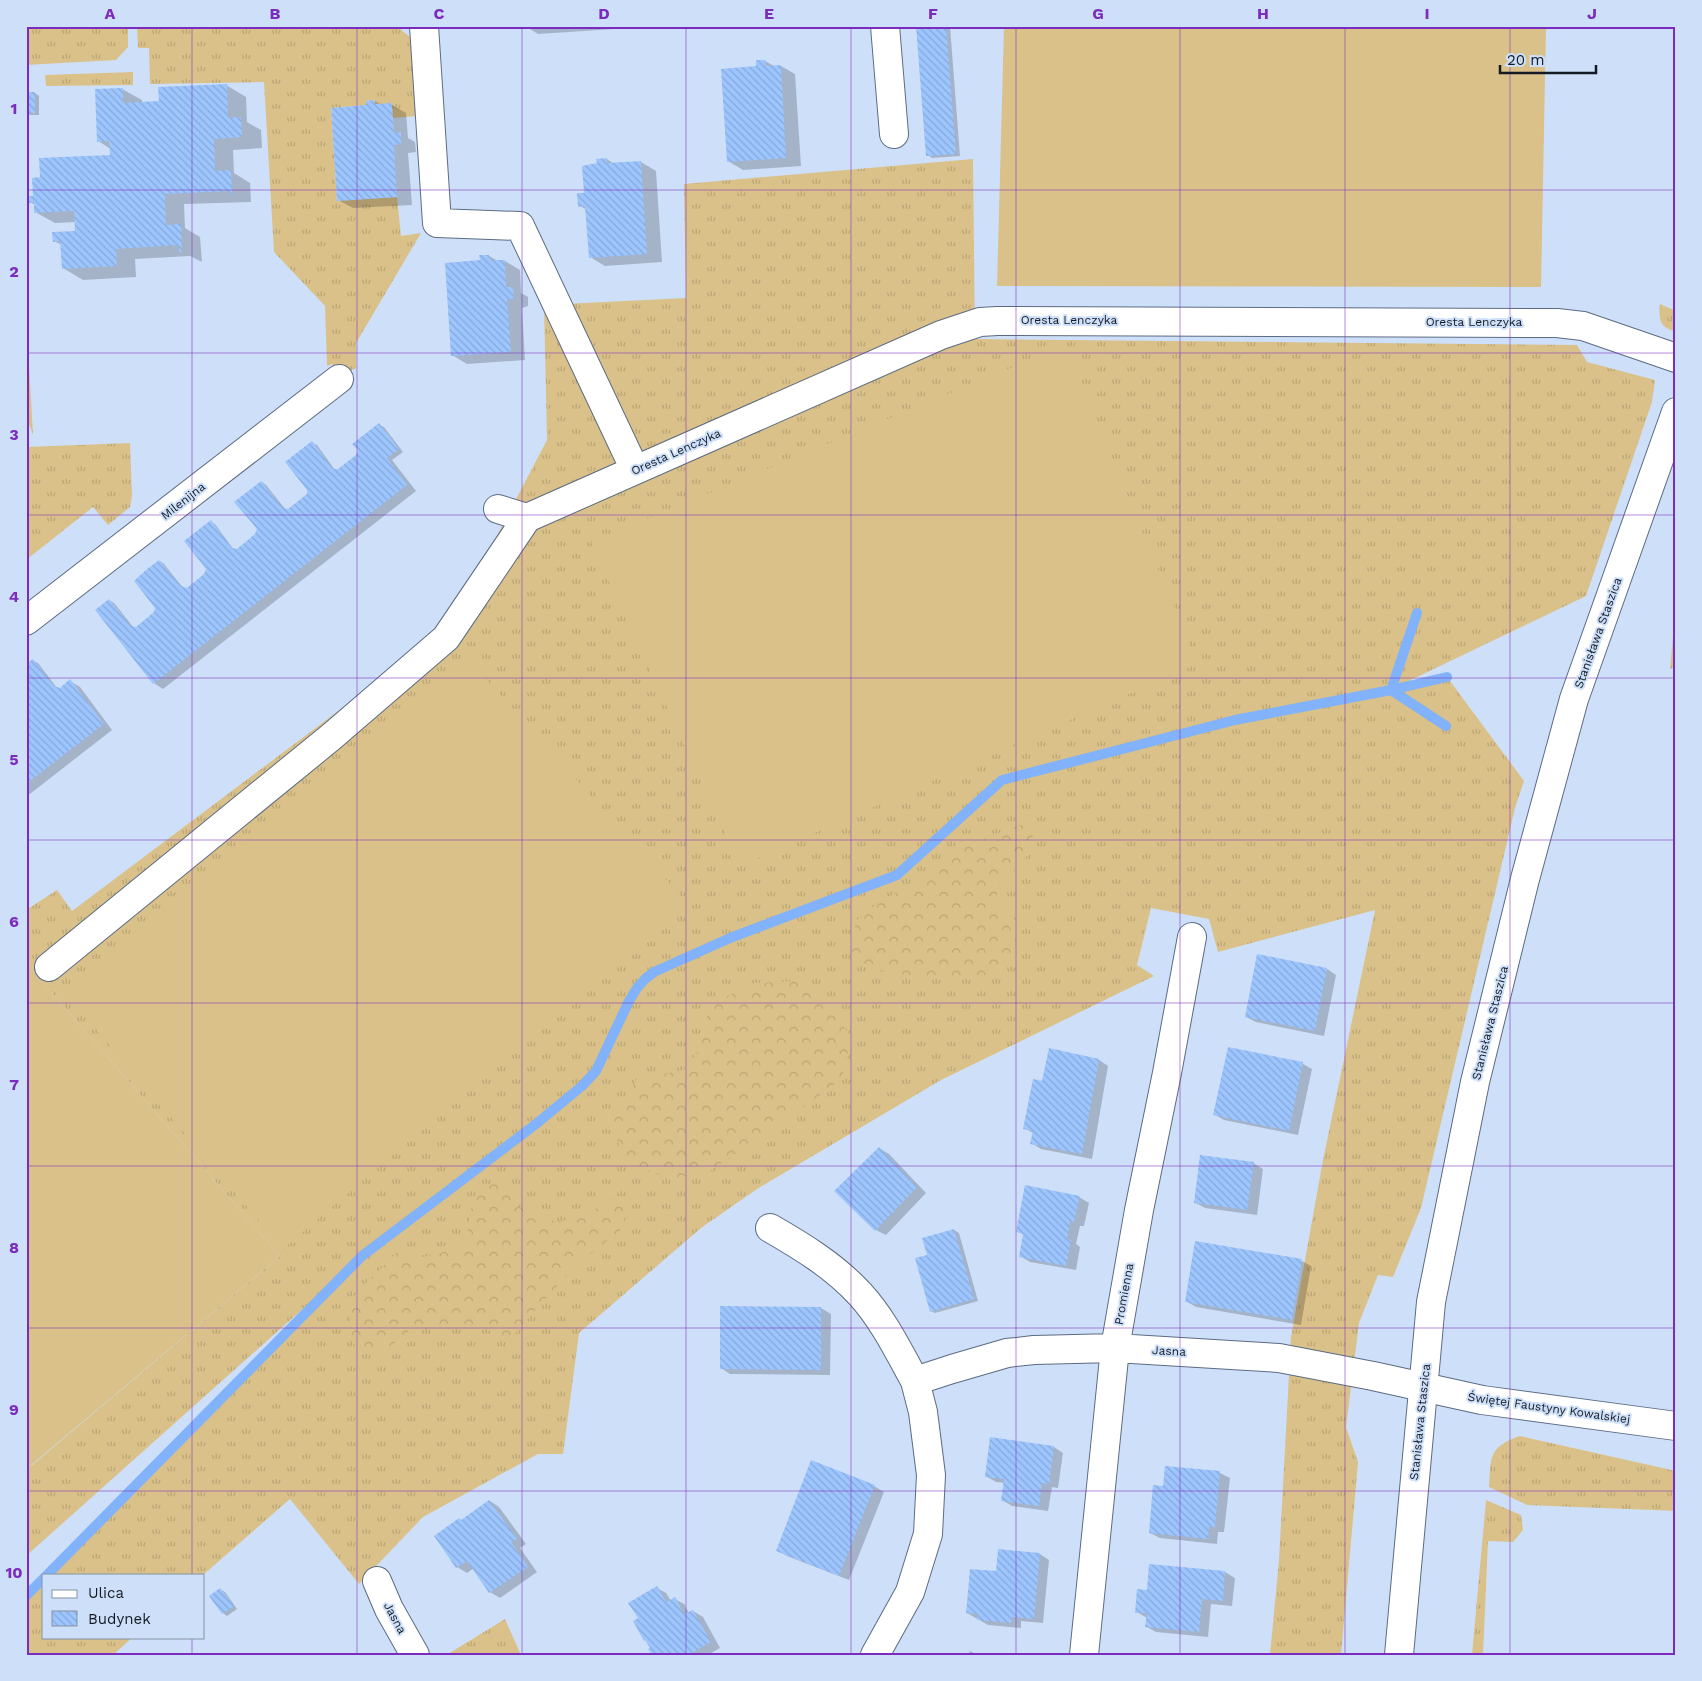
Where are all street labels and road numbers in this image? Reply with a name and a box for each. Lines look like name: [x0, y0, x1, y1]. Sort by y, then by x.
street label: Oresta Lenczyka: [1021, 313, 1118, 327]
street label: Oresta Lenczyka: [1426, 315, 1523, 329]
street label: Oresta Lenczyka: [629, 426, 723, 478]
street label: Milenijna: [158, 479, 208, 523]
street label: Stanisława Staszica: [1571, 575, 1625, 690]
street label: Stanisława Staszica: [1469, 964, 1511, 1081]
street label: Promienna: [1112, 1262, 1136, 1326]
street label: Jasna: [1152, 1343, 1187, 1359]
street label: Stanisława Staszica: [1407, 1363, 1433, 1481]
street label: Świętej Faustyny Kowalskiej: [1467, 1390, 1631, 1426]
street label: Jasna: [381, 1600, 409, 1636]

